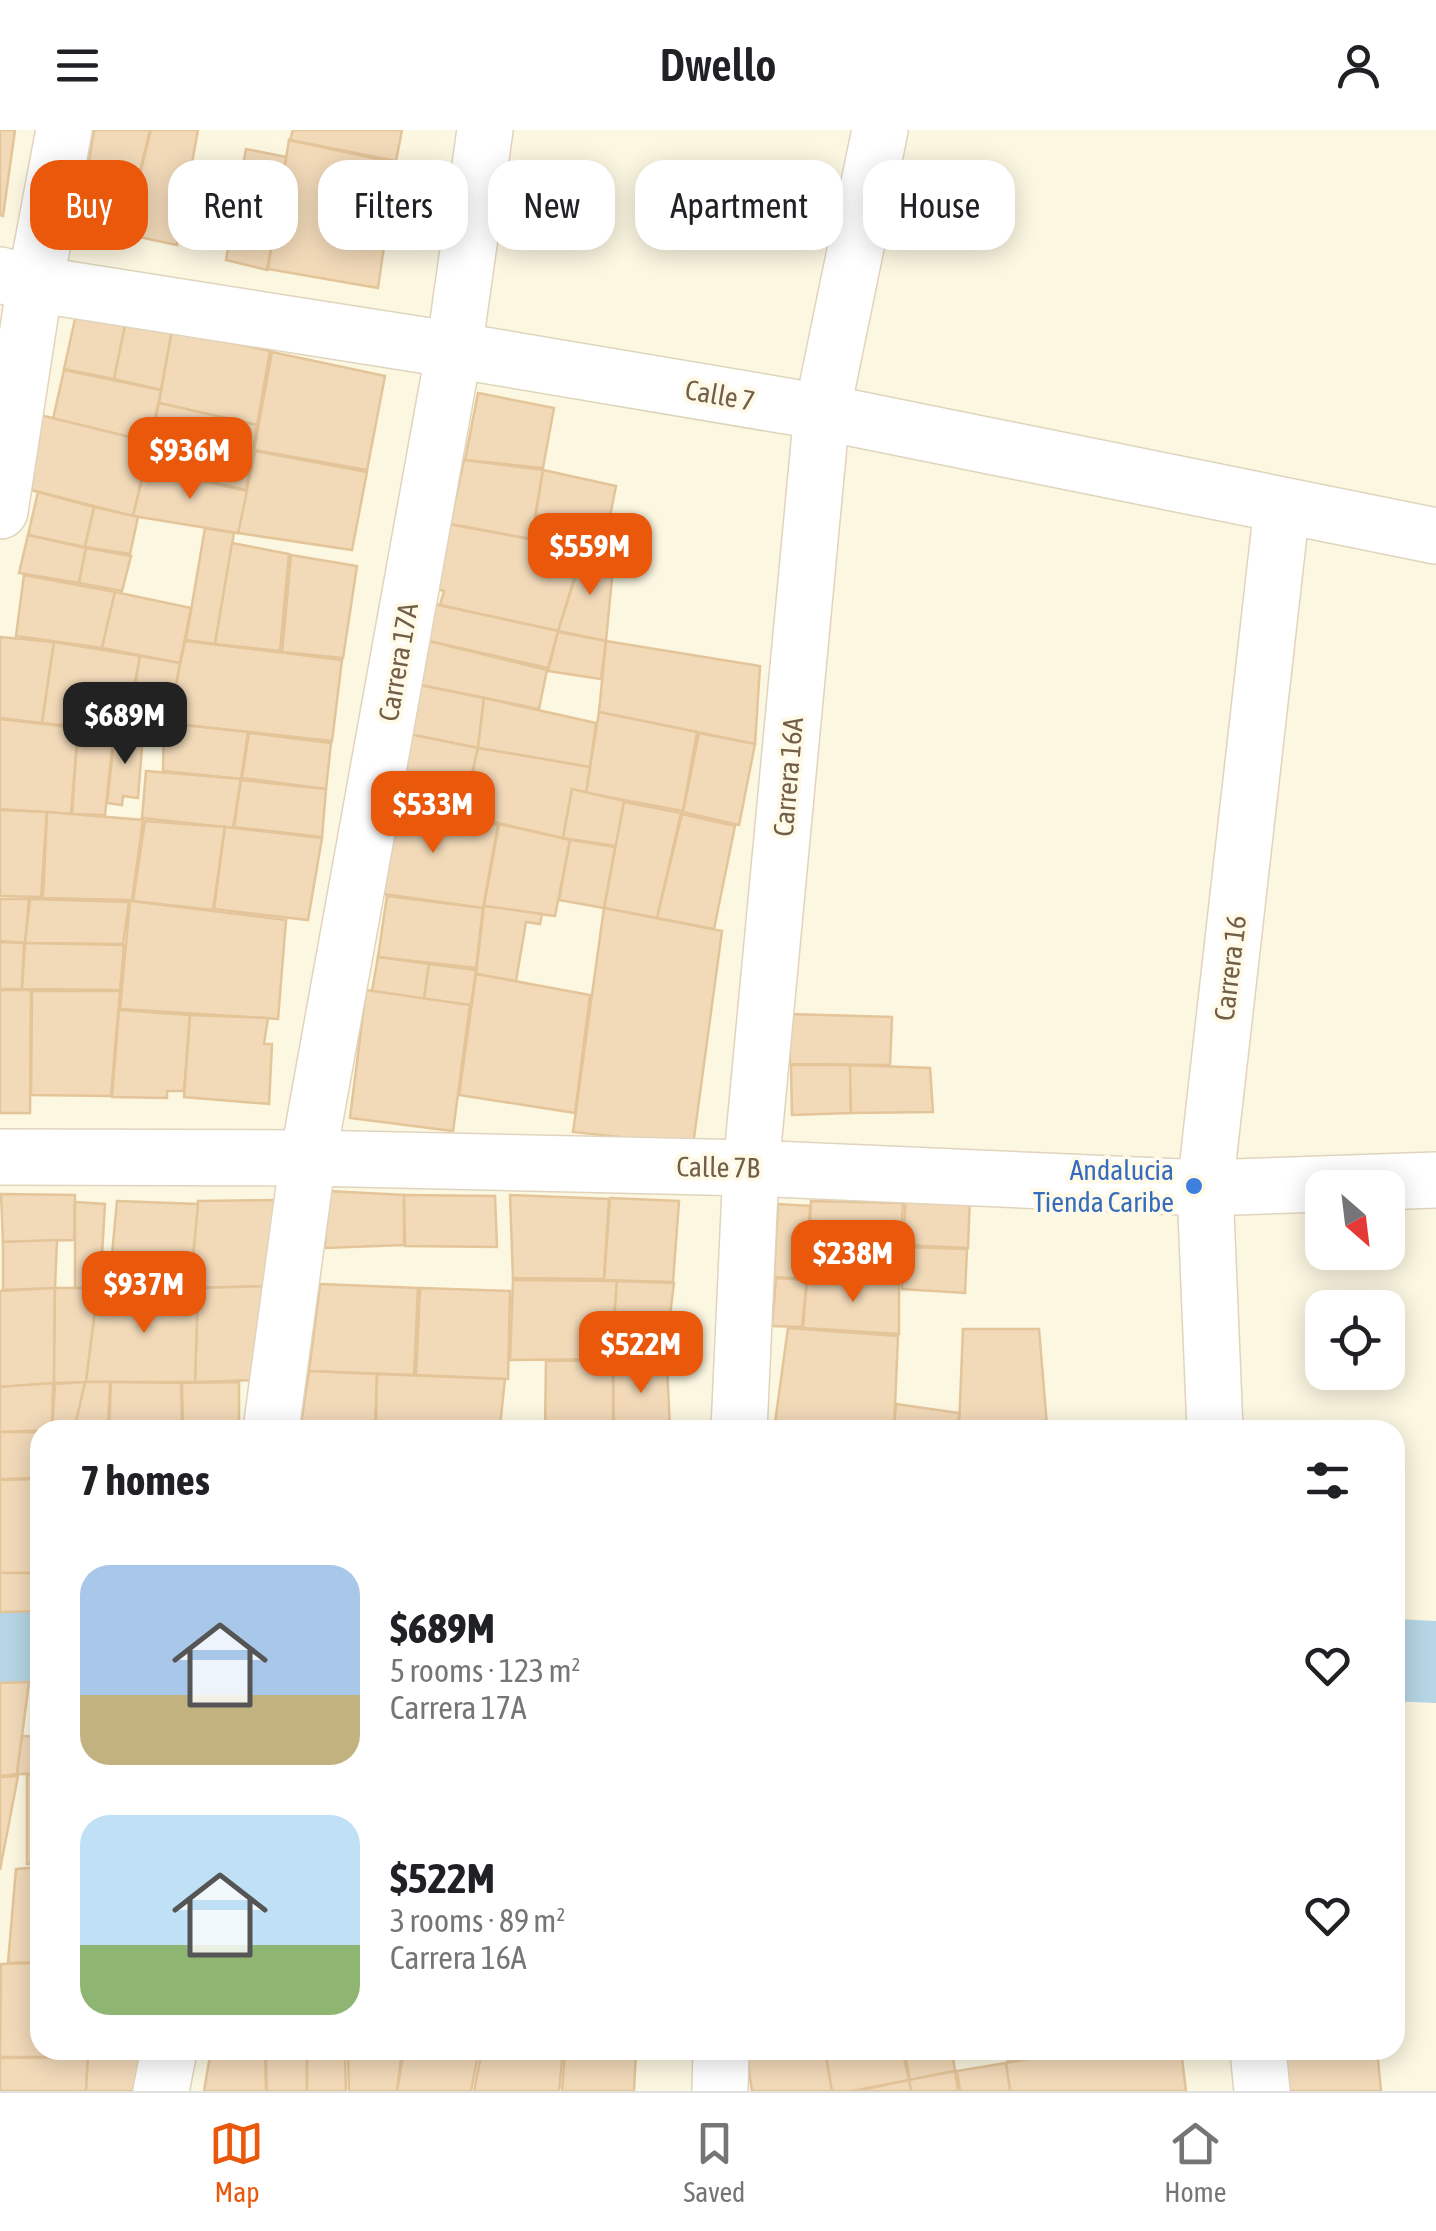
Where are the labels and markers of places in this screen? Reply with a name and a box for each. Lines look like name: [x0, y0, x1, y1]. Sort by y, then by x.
pin: $936M: [120, 417, 260, 502]
pin: $559M: [520, 513, 660, 598]
pin: $689M: [55, 682, 195, 767]
pin: $533M: [363, 771, 503, 856]
place label: Andalucia Tienda Caribe: [1033, 1154, 1174, 1218]
marker: Andalucia Tienda Caribe: [1183, 1175, 1205, 1197]
pin: $238M: [783, 1220, 923, 1305]
pin: $937M: [74, 1251, 214, 1336]
pin: $522M: [571, 1311, 711, 1396]

